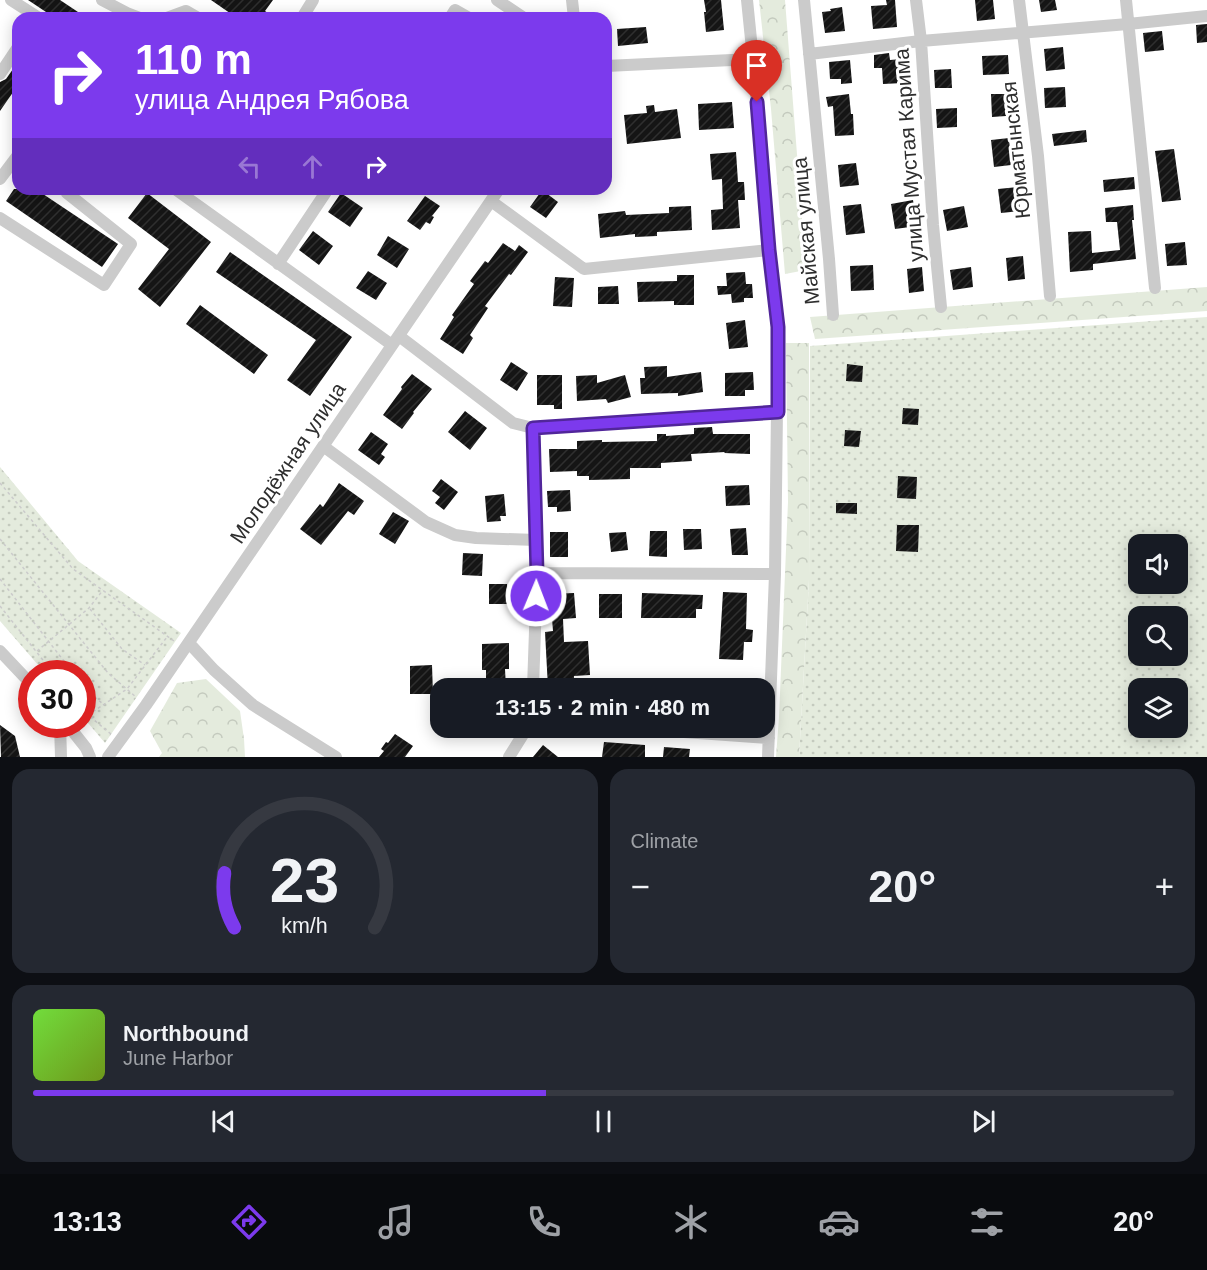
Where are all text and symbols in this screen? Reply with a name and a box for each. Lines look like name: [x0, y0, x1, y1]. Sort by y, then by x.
icon: right: [36, 36, 114, 114]
text: 110 m: [135, 36, 252, 83]
pin: [731, 40, 782, 102]
street label: улица Мустая Карима: [890, 47, 927, 262]
icon: arrive: [740, 49, 773, 82]
street label: Юрматынская: [997, 80, 1034, 220]
text: улица Андрея Рябова: [135, 85, 409, 115]
icon: left: [233, 150, 266, 183]
icon: ahead: [296, 150, 329, 183]
icon: right: [359, 150, 392, 183]
street label: Майская улица: [788, 156, 823, 306]
street label: Молодёжная улица: [225, 378, 350, 547]
map controls: [1128, 534, 1188, 738]
button: sound: [1128, 534, 1188, 594]
position arrow: [504, 564, 568, 628]
button: search: [1128, 606, 1188, 666]
speed limit sign: 30: [18, 660, 96, 738]
button: layers: [1128, 678, 1188, 738]
text: 13:15 · 2 min · 480 m: [495, 695, 710, 720]
text: Climate: [631, 830, 698, 852]
text: 23: [270, 846, 339, 915]
text: 20°: [868, 861, 936, 912]
text: −: [631, 868, 650, 905]
text: +: [1155, 868, 1174, 905]
text: km/h: [282, 914, 328, 938]
text: Northbound: [123, 1021, 249, 1046]
text: June Harbor: [123, 1047, 233, 1069]
icon: previous: [207, 1105, 240, 1138]
icon: pause: [587, 1105, 620, 1138]
icon: next: [967, 1105, 1000, 1138]
icon: directions: [228, 1201, 270, 1243]
icon: music: [375, 1201, 417, 1243]
icon: phone: [523, 1201, 565, 1243]
icon: climate: [670, 1201, 712, 1243]
icon: car: [818, 1201, 860, 1243]
icon: filters: [966, 1201, 1008, 1243]
text: 13:13: [53, 1207, 122, 1237]
text: 20°: [1113, 1207, 1154, 1237]

